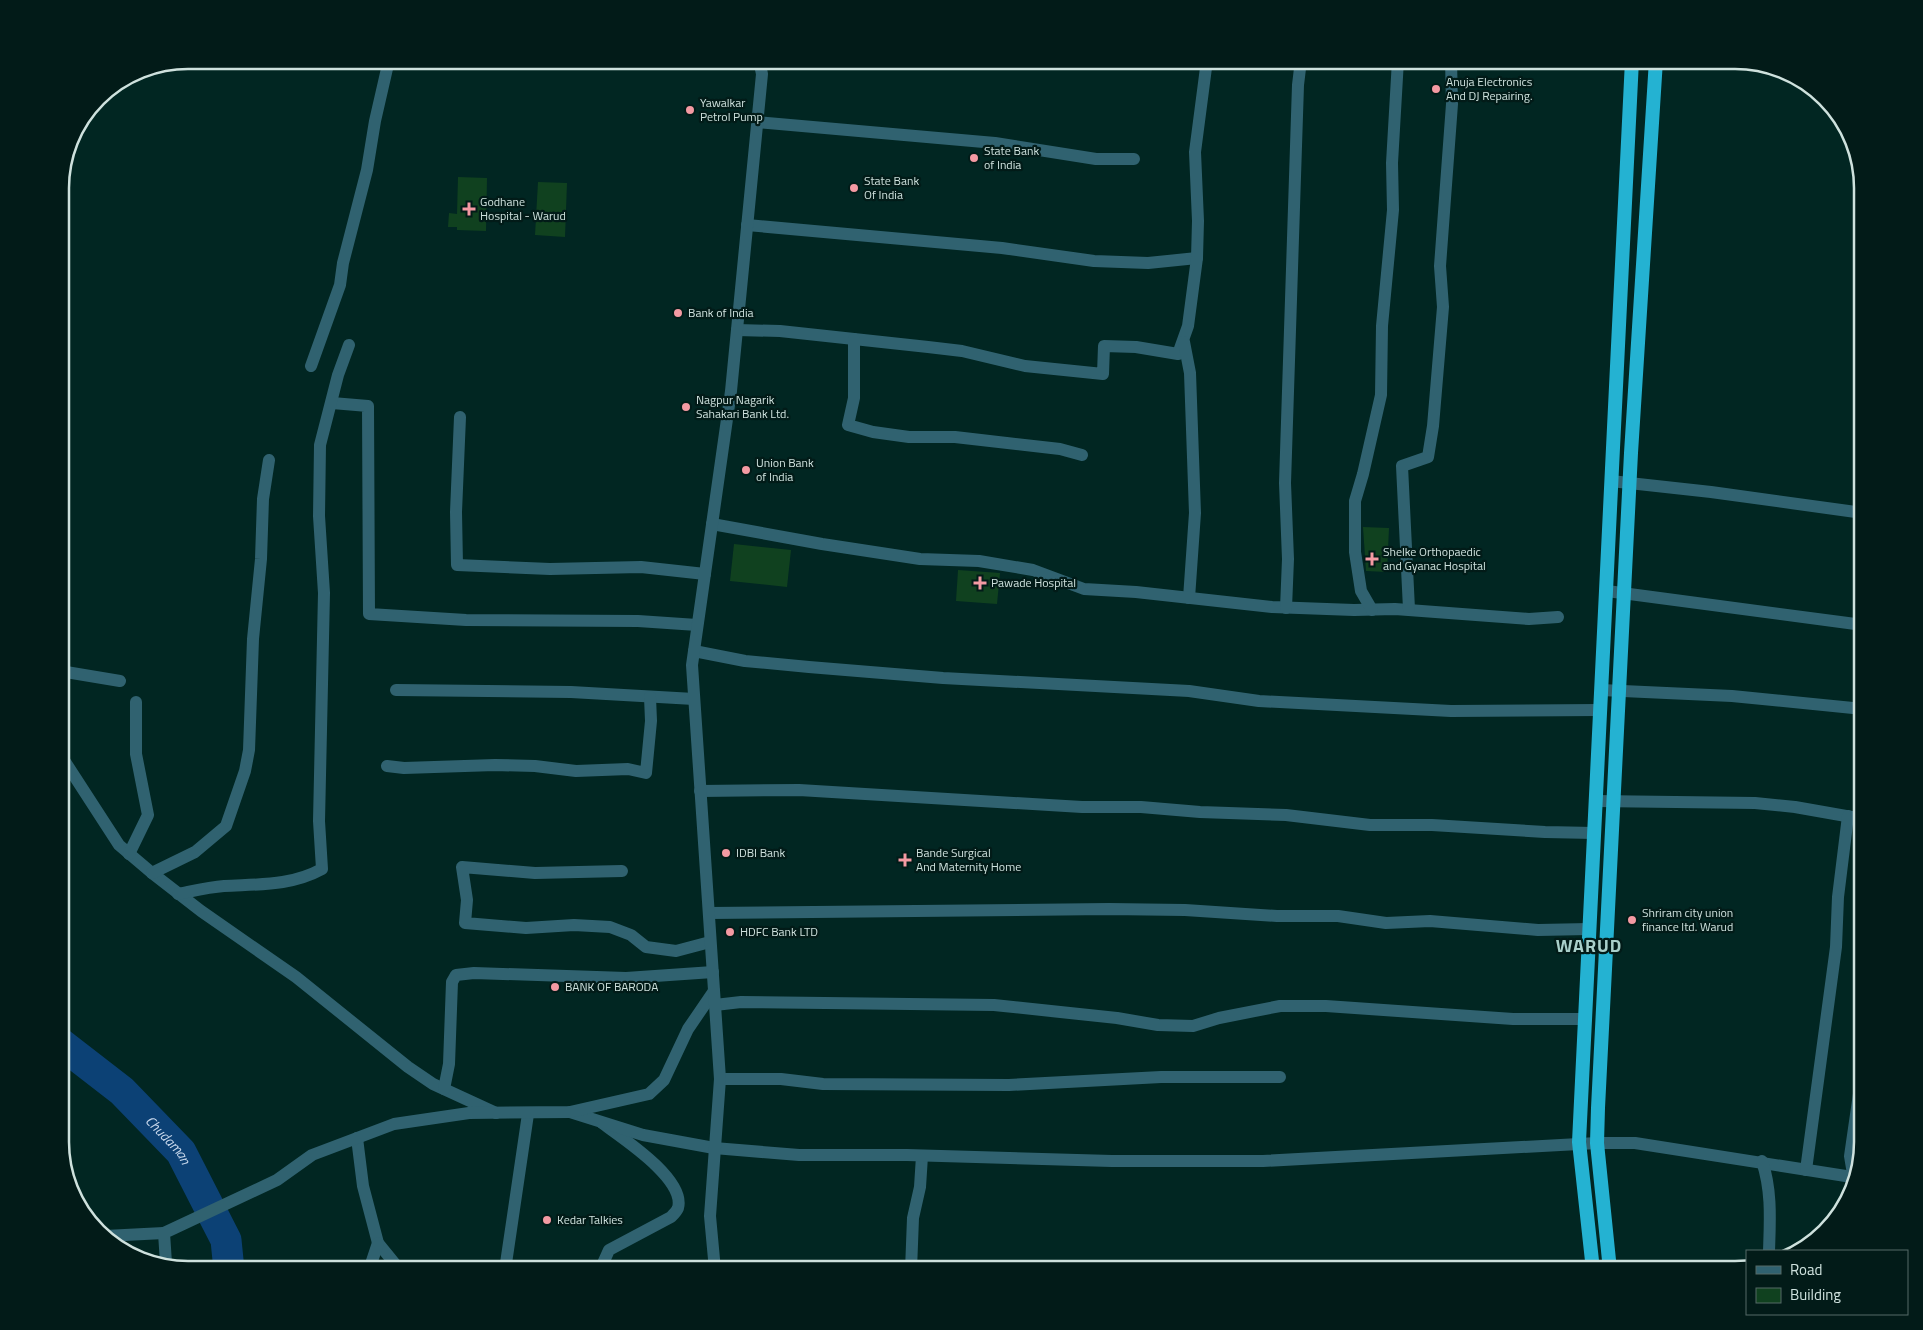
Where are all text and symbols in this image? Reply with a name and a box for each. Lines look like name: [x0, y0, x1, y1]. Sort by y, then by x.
place label: Anuja Electronics And DJ Repairing.: [1446, 72, 1533, 105]
marker: Anuja Electronics And DJ Repairing.: [1430, 83, 1442, 95]
place label: Yawalkar Petrol Pump: [700, 93, 763, 126]
marker: Yawalkar Petrol Pump: [684, 104, 696, 116]
place label: State Bank of India: [984, 141, 1039, 174]
marker: State Bank of India: [968, 152, 980, 164]
place label: State Bank Of India: [864, 171, 919, 204]
marker: State Bank Of India: [848, 182, 860, 194]
place label: Godhane Hospital - Warud: [480, 192, 566, 225]
marker: Godhane Hospital - Warud: [462, 202, 476, 216]
place label: Bank of India: [688, 303, 754, 322]
marker: Bank of India: [672, 307, 684, 319]
place label: Nagpur Nagarik Sahakari Bank Ltd.: [696, 390, 789, 423]
marker: Nagpur Nagarik Sahakari Bank Ltd.: [680, 401, 692, 413]
place label: Union Bank of India: [756, 453, 814, 486]
marker: Union Bank of India: [740, 464, 752, 476]
place label: Shelke Orthopaedic and Gyanac Hospital: [1383, 542, 1486, 575]
marker: Shelke Orthopaedic and Gyanac Hospital: [1365, 552, 1379, 566]
place label: Pawade Hospital: [991, 573, 1076, 592]
marker: Pawade Hospital: [973, 576, 987, 590]
place label: IDBI Bank: [736, 843, 786, 862]
place label: Bande Surgical And Maternity Home: [916, 843, 1021, 876]
marker: IDBI Bank: [720, 847, 732, 859]
marker: Bande Surgical And Maternity Home: [898, 853, 912, 867]
place label: Shriram city union finance ltd. Warud: [1642, 903, 1733, 936]
marker: Shriram city union finance ltd. Warud: [1626, 914, 1638, 926]
place label: HDFC Bank LTD: [740, 922, 818, 941]
marker: HDFC Bank LTD: [724, 926, 736, 938]
district label: WARUD: [1556, 932, 1622, 959]
place label: BANK OF BARODA: [565, 977, 658, 996]
marker: BANK OF BARODA: [549, 981, 561, 993]
water label: Chudaman: [141, 1110, 197, 1169]
place label: Kedar Talkies: [557, 1210, 623, 1229]
marker: Kedar Talkies: [541, 1214, 553, 1226]
legend: [1746, 1250, 1908, 1315]
text: Road: [1790, 1258, 1822, 1281]
text: Building: [1790, 1283, 1841, 1306]

